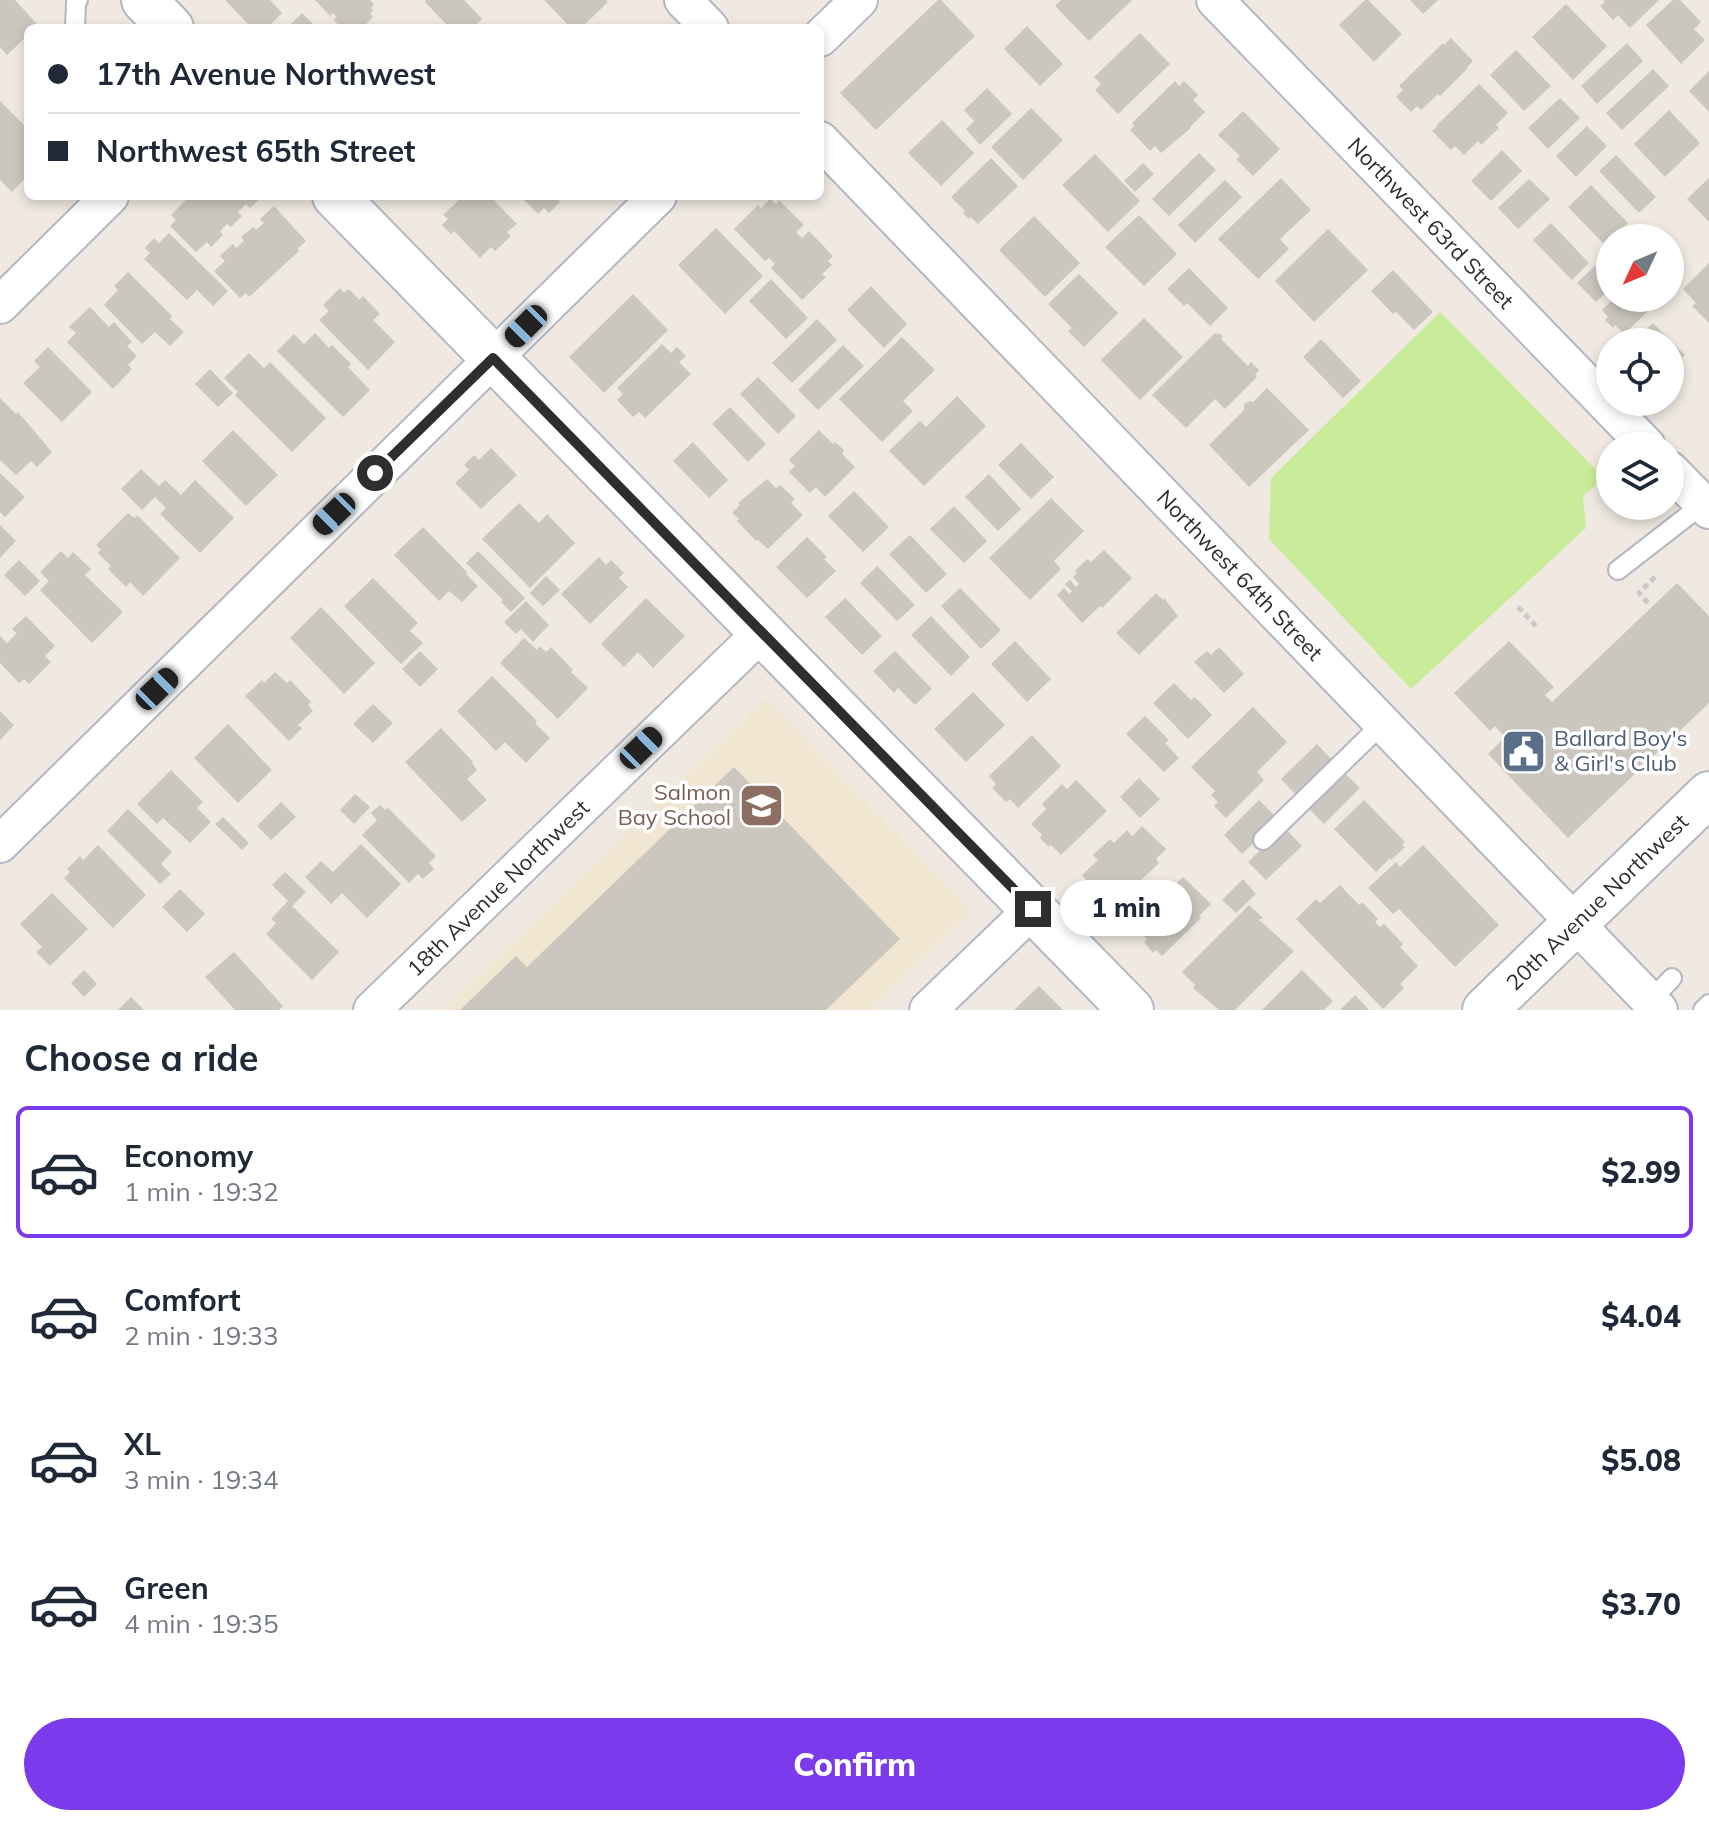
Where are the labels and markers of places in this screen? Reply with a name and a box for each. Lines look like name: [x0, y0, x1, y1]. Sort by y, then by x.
place label: Ballard Boy's & Girl's Club: [1554, 724, 1687, 777]
public building icon: Ballard Boy's & Girl's Club: [1499, 727, 1547, 775]
place label: Salmon Bay School: [618, 778, 731, 831]
school or university icon: Salmon Bay School: [738, 781, 786, 829]

